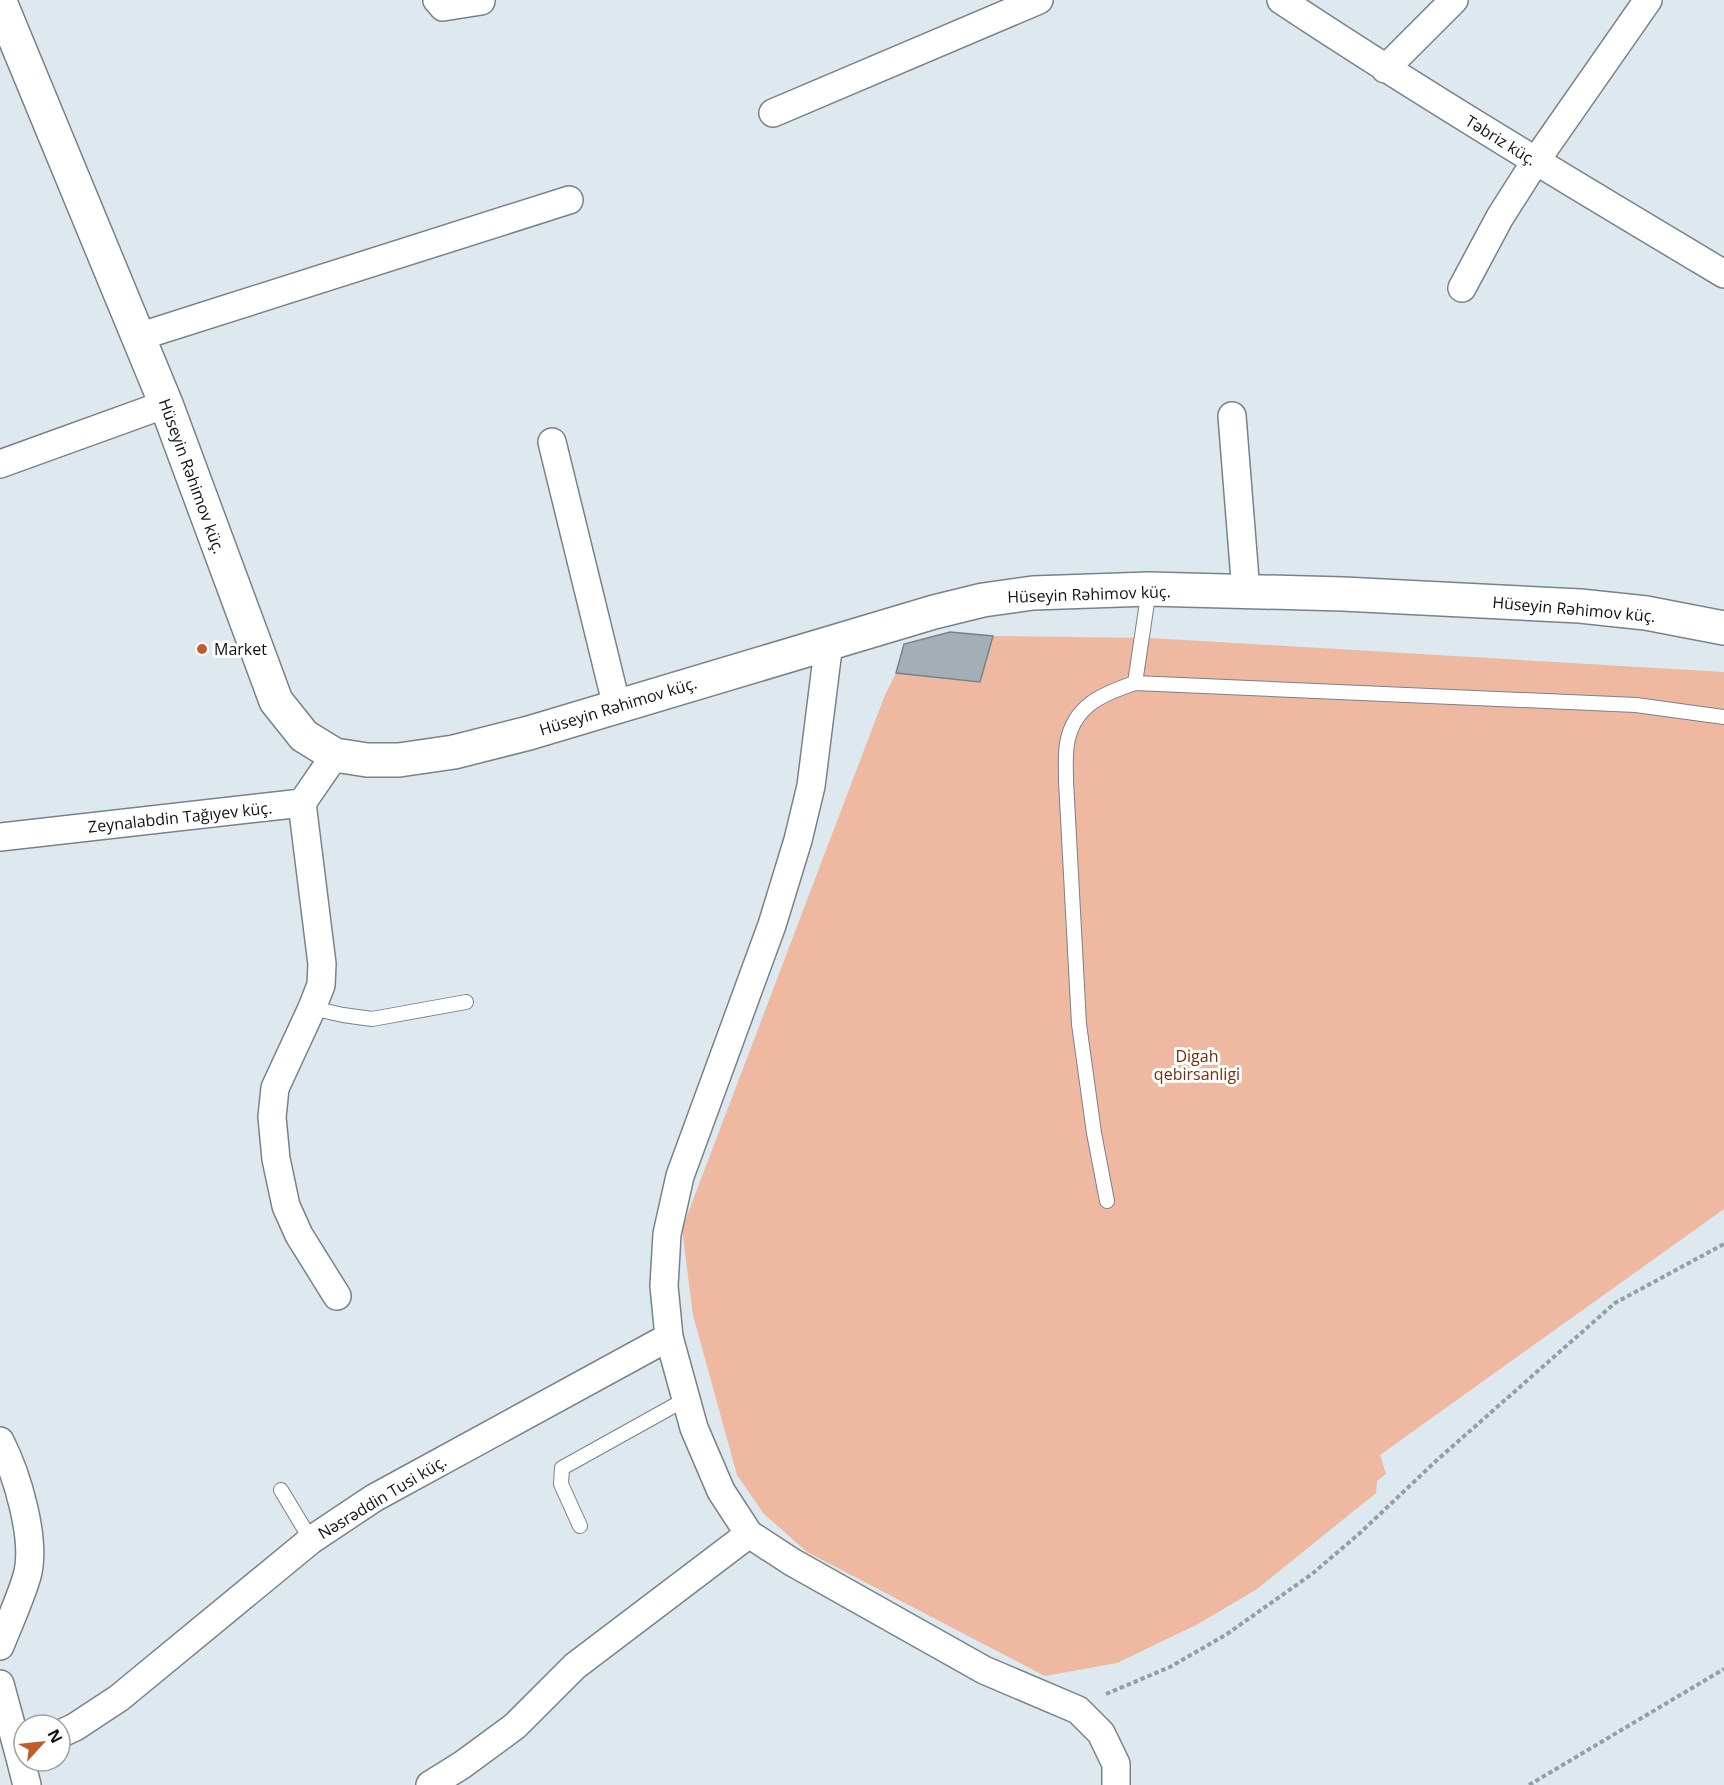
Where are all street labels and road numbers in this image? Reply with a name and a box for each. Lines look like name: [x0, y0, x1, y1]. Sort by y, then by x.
street label: Təbriz küç.: [1461, 109, 1541, 171]
street label: Hüseyin Rəhimov küç.: [154, 395, 230, 557]
street label: Hüseyin Rəhimov küç.: [1007, 580, 1171, 608]
street label: Hüseyin Rəhimov küç.: [1492, 591, 1656, 627]
street label: Hüseyin Rəhimov küç.: [537, 672, 699, 740]
street label: Zeynalabdin Tağıyev küç.: [87, 796, 273, 838]
street label: Nəsrəddin Tusi küç.: [314, 1450, 450, 1544]

